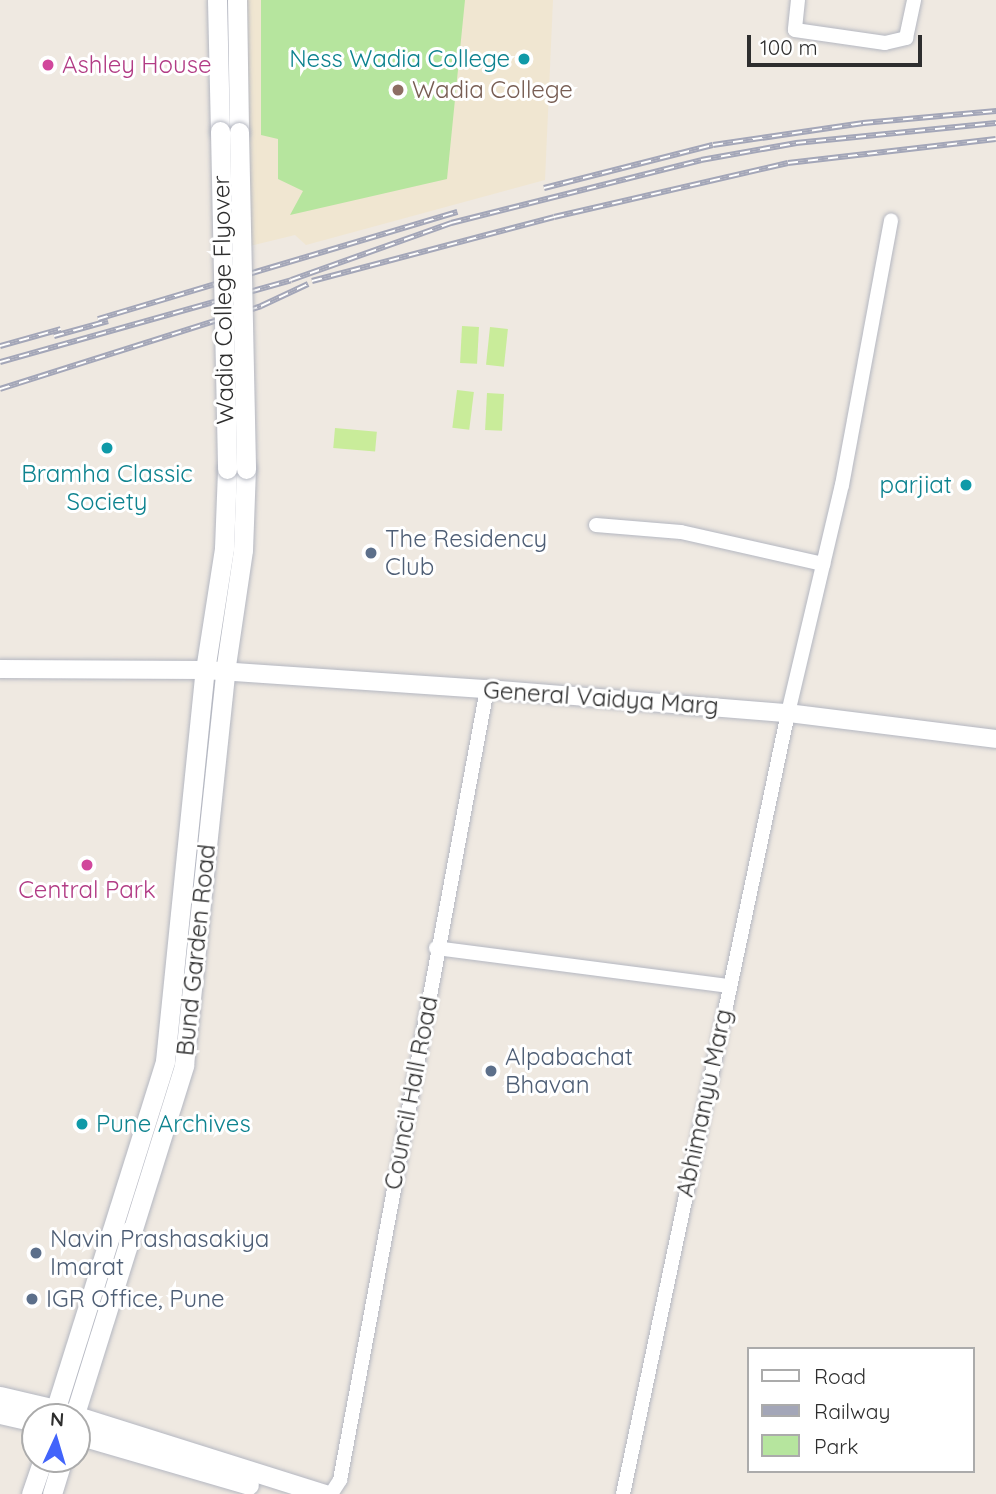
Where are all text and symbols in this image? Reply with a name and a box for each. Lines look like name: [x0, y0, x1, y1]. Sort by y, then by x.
scale bar: [751, 21, 926, 65]
text: 100 m: [760, 34, 818, 60]
place label: Ness Wadia College: [289, 45, 510, 73]
place label: Ashley House: [62, 51, 212, 79]
marker: Ness Wadia College: [516, 51, 532, 67]
marker: Ashley House: [40, 57, 56, 73]
place label: Wadia College: [412, 76, 573, 104]
marker: Wadia College: [390, 82, 406, 98]
street label: Wadia College Flyover: [206, 175, 240, 425]
marker: Bramha Classic Society: [99, 440, 115, 456]
place label: Bramha Classic Society: [21, 460, 193, 516]
place label: parjiat: [880, 471, 952, 499]
marker: parjiat: [958, 477, 974, 493]
place label: The Residency Club: [385, 525, 547, 581]
marker: The Residency Club: [363, 545, 379, 561]
street label: General Vaidya Marg: [482, 675, 720, 721]
street label: Bund Garden Road: [171, 843, 221, 1057]
marker: Central Park: [79, 857, 95, 873]
place label: Central Park: [18, 876, 156, 904]
street label: Council Hall Road: [378, 994, 444, 1192]
street label: Abhimanyu Marg: [670, 1007, 738, 1199]
place label: Alpabachat Bhavan: [505, 1043, 633, 1099]
marker: Alpabachat Bhavan: [483, 1063, 499, 1079]
place label: Pune Archives: [96, 1110, 251, 1138]
marker: Pune Archives: [74, 1116, 90, 1132]
place label: Navin Prashasakiya Imarat: [50, 1225, 269, 1281]
marker: Navin Prashasakiya Imarat: [28, 1245, 44, 1261]
place label: IGR Office, Pune: [46, 1285, 225, 1313]
marker: IGR Office, Pune: [24, 1291, 40, 1307]
legend: [748, 1347, 975, 1473]
text: Road: [814, 1363, 866, 1389]
text: Railway: [814, 1398, 890, 1424]
north arrow: [21, 1403, 91, 1473]
text: N: [50, 1407, 65, 1432]
text: Park: [814, 1433, 858, 1459]

